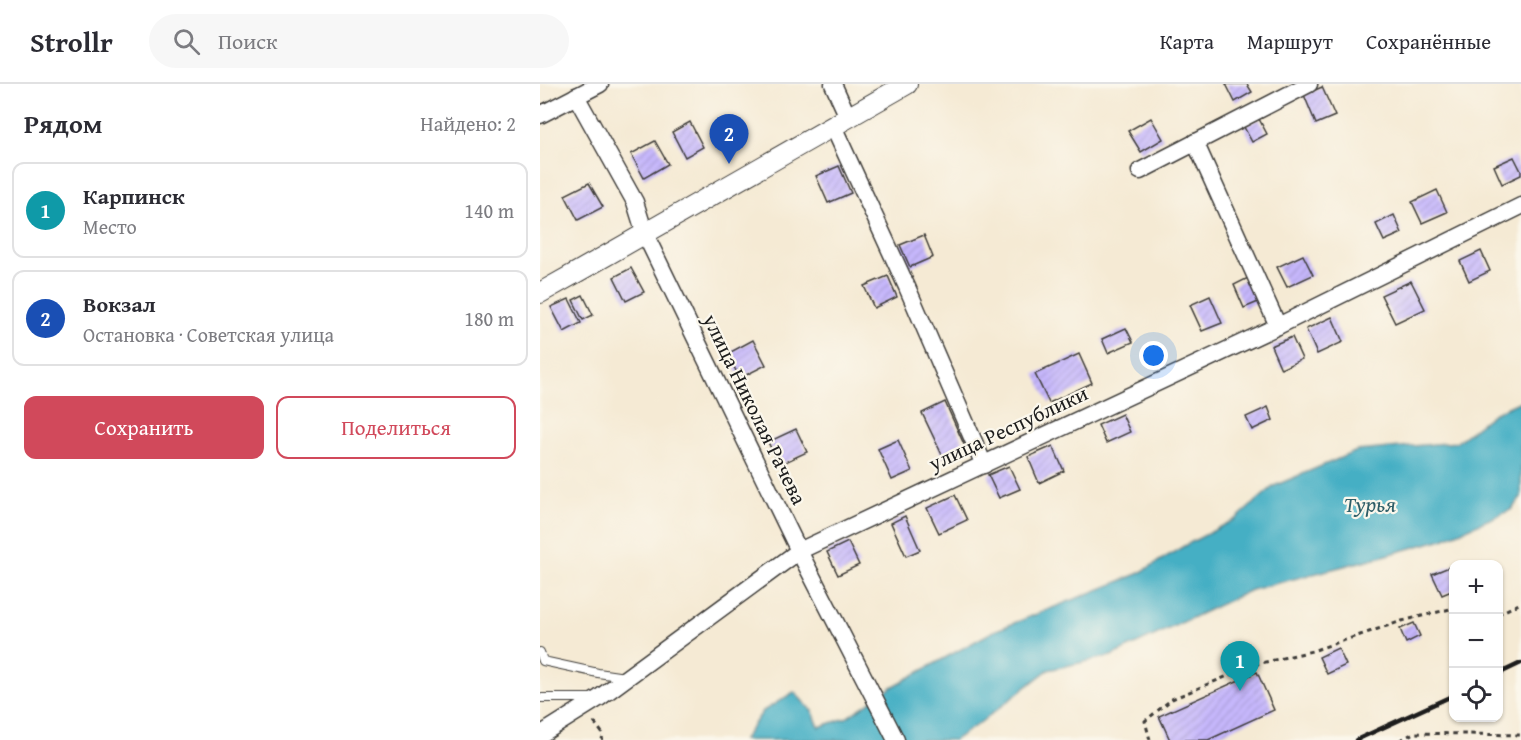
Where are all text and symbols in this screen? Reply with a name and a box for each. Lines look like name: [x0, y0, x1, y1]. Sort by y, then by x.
search box: [149, 14, 569, 68]
text: Strollr: [30, 21, 113, 62]
icon: search: [170, 25, 203, 58]
text: Поиск: [218, 25, 278, 57]
text: Карта: [1160, 26, 1214, 57]
text: Маршрут: [1247, 26, 1333, 57]
text: Сохранённые: [1366, 26, 1491, 57]
text: Рядом: [24, 104, 102, 143]
text: Найдено: 2: [420, 109, 516, 138]
pin: 2: [710, 115, 748, 164]
text: Карпинск: [83, 180, 185, 212]
text: 1: [40, 196, 51, 225]
text: 140 m: [464, 196, 514, 225]
text: Место: [83, 212, 137, 241]
text: Вокзал: [83, 288, 156, 320]
text: 2: [40, 304, 51, 333]
text: 180 m: [464, 304, 514, 333]
street label: улица Николая Рачева: [695, 307, 815, 510]
text: Остановка · Советская улица: [83, 320, 334, 349]
your location: [1139, 341, 1168, 370]
street label: улица Республики: [922, 377, 1093, 479]
button: Сохранить: [24, 396, 264, 459]
button: Поделиться: [276, 396, 516, 459]
water label: Турья: [1344, 488, 1396, 520]
map controls: [1449, 560, 1503, 722]
button: +: [1449, 560, 1503, 614]
button: −: [1449, 614, 1503, 668]
pin: 1: [1220, 642, 1260, 691]
button: locate: [1449, 668, 1503, 722]

